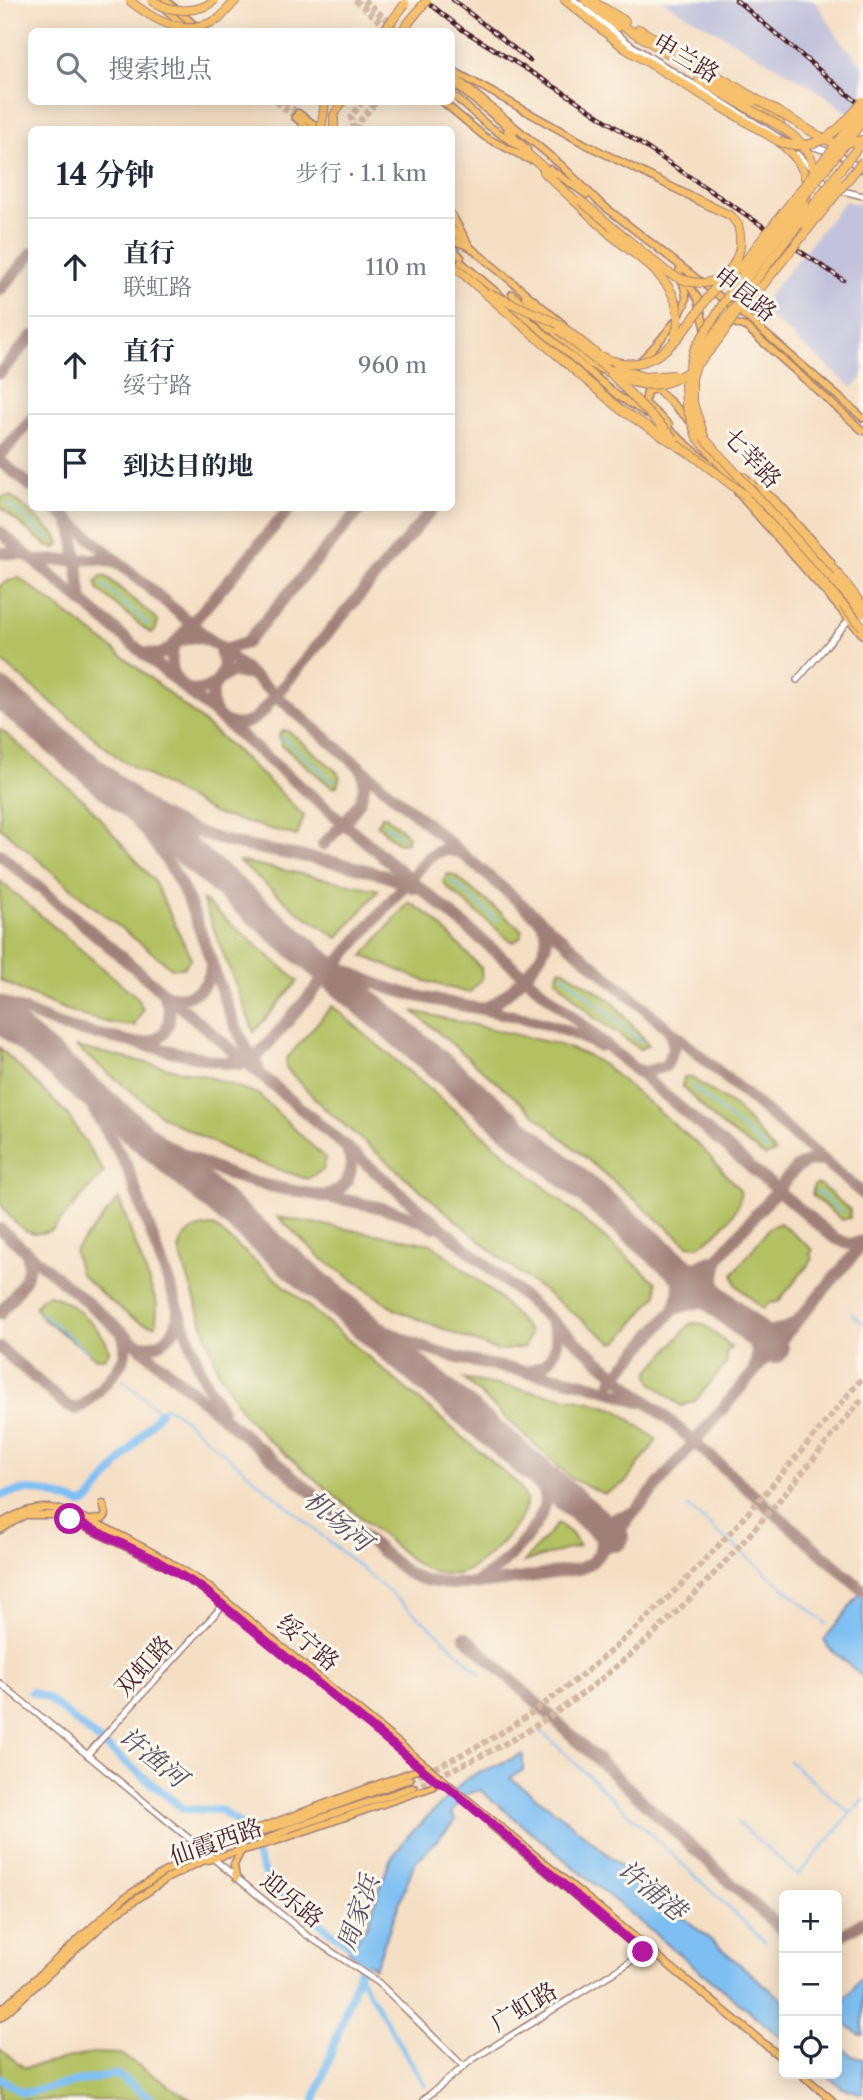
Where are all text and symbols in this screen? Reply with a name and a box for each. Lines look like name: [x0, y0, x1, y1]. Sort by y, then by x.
street label: 申兰路: [648, 27, 725, 89]
search box: [28, 28, 455, 105]
icon: search: [52, 48, 90, 86]
text: 搜索地点: [108, 53, 212, 85]
text: 14 分钟: [56, 156, 155, 193]
text: 步行 · 1.1 km: [296, 159, 427, 187]
text: 直行: [123, 237, 175, 269]
icon: ahead: [56, 248, 94, 286]
text: 110 m: [366, 253, 427, 281]
street label: 申昆路: [708, 260, 783, 327]
text: 联虹路: [123, 273, 192, 301]
text: 直行: [123, 335, 175, 367]
icon: ahead: [56, 346, 94, 384]
text: 960 m: [358, 351, 427, 379]
text: 绥宁路: [123, 371, 192, 399]
street label: 七莘路: [717, 421, 788, 494]
icon: arrive: [56, 444, 94, 482]
text: 到达目的地: [123, 450, 253, 482]
water label: 机场河: [298, 1484, 381, 1561]
route start: [54, 1503, 85, 1534]
street label: 绥宁路: [271, 1608, 345, 1677]
street label: 双虹路: [109, 1629, 178, 1702]
water label: 许渔河: [113, 1720, 196, 1796]
street label: 仙霞西路: [166, 1812, 266, 1871]
water label: 许浦港: [612, 1853, 695, 1929]
street label: 迎乐路: [255, 1866, 329, 1934]
water label: 周家浜: [330, 1869, 386, 1955]
map controls: [779, 1890, 842, 2079]
button: +: [779, 1890, 842, 1953]
route end: [627, 1936, 658, 1967]
button: −: [779, 1953, 842, 2016]
street label: 广虹路: [485, 1976, 562, 2038]
button: locate: [779, 2016, 842, 2079]

